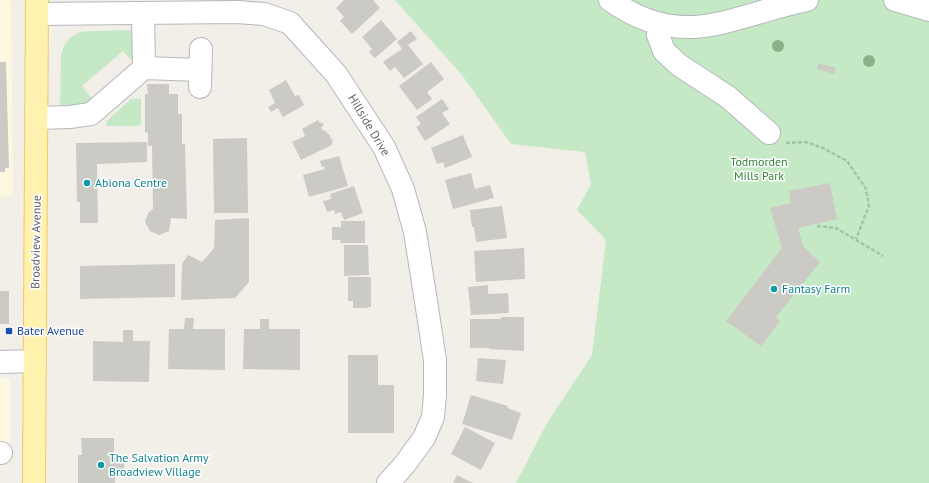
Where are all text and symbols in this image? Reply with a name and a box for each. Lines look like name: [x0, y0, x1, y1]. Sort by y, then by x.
street label: Hillside Drive: [345, 91, 394, 158]
park label: Todmorden Mills Park: [730, 154, 788, 183]
place label: Abiona Centre: [95, 175, 167, 190]
marker: Abiona Centre: [82, 178, 92, 188]
street label: Broadview Avenue: [27, 195, 44, 289]
place label: Fantasy Farm: [782, 281, 850, 296]
marker: Fantasy Farm: [769, 284, 779, 294]
place label: Bater Avenue: [17, 323, 84, 338]
marker: Bater Avenue: [4, 326, 14, 336]
place label: The Salvation Army Broadview Village: [109, 450, 209, 479]
marker: The Salvation Army Broadview Village: [96, 460, 106, 470]

